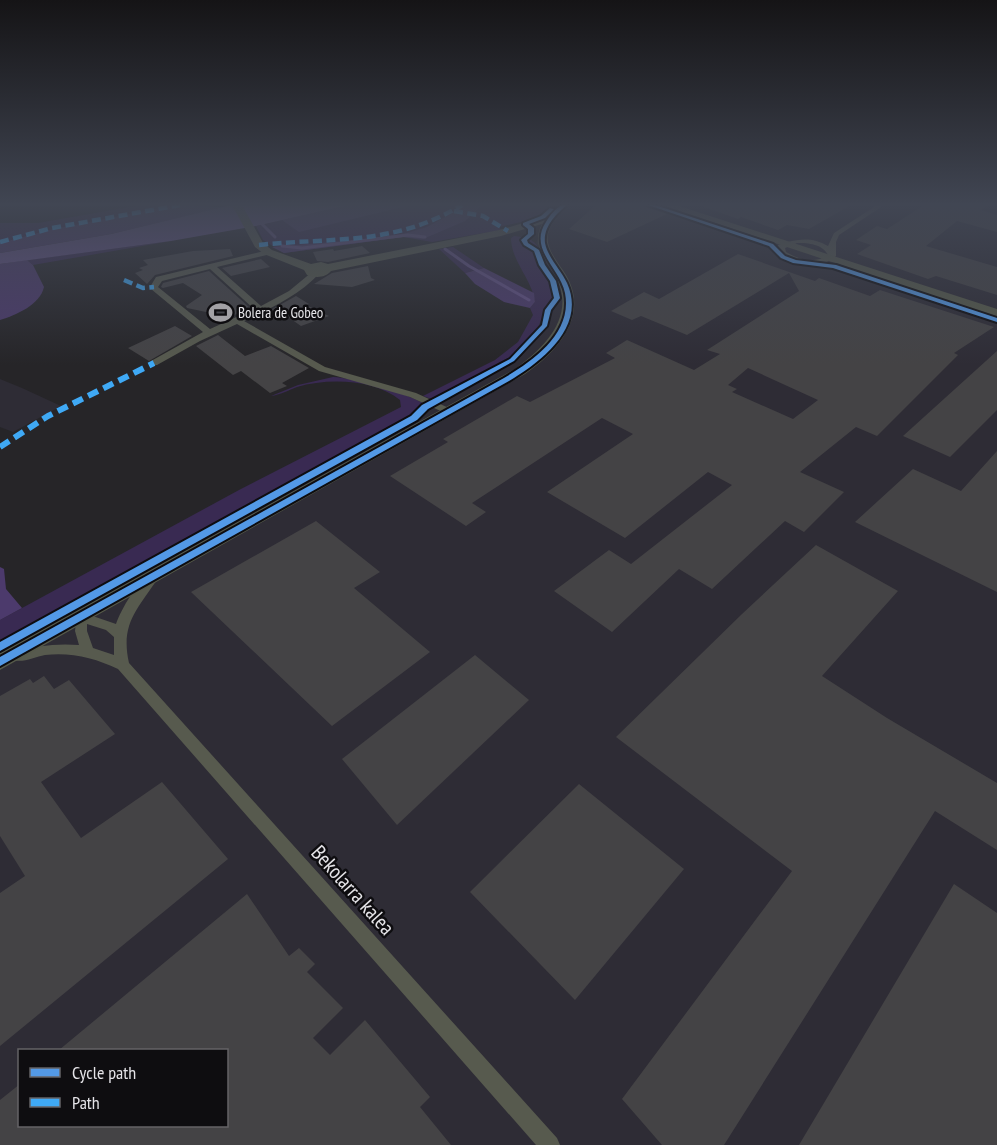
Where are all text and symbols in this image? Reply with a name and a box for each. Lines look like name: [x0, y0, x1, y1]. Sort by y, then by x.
sports icon: Bolera de Gobeo: [207, 299, 233, 325]
place label: Bolera de Gobeo: [238, 303, 323, 322]
street label: Bekolarra kalea: [306, 839, 400, 941]
legend: [18, 1049, 228, 1127]
text: Cycle path: [72, 1061, 136, 1084]
text: Path: [72, 1091, 100, 1114]

